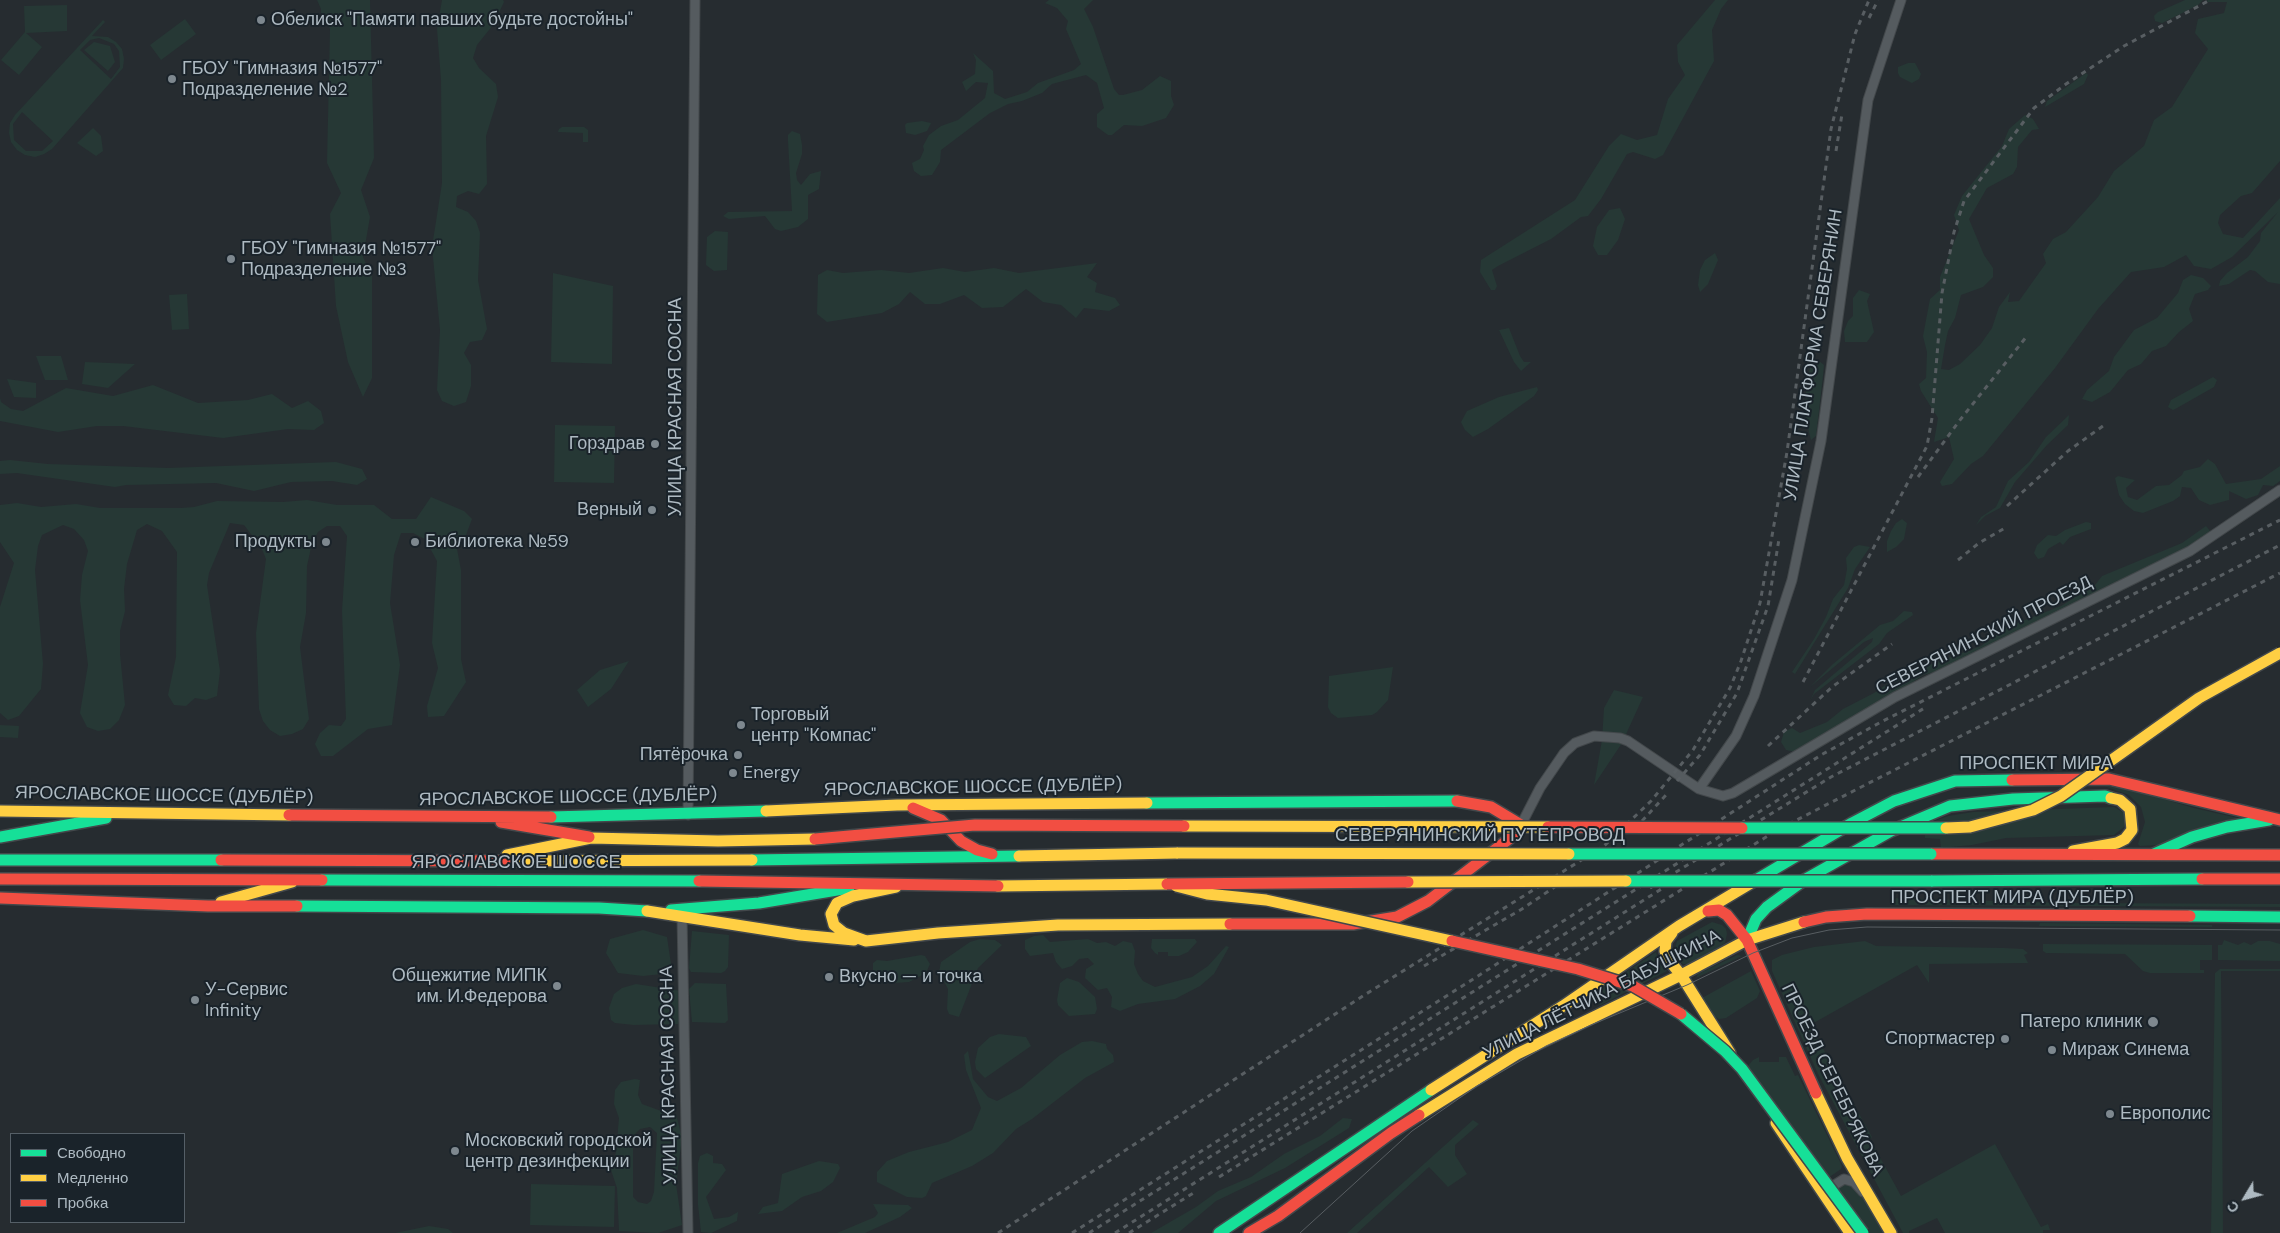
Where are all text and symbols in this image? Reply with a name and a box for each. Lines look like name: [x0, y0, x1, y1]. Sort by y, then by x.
place label: Обелиск "Памяти павших будьте достойны": [271, 9, 633, 31]
marker: Обелиск "Памяти павших будьте достойны": [255, 14, 267, 26]
place label: ГБОУ "Гимназия №1577" Подразделение №2: [182, 58, 382, 100]
marker: ГБОУ "Гимназия №1577" Подразделение №2: [166, 73, 178, 85]
street label: УЛИЦА ПЛАТФОРМА СЕВЕРЯНИН: [1780, 207, 1848, 503]
place label: ГБОУ "Гимназия №1577" Подразделение №3: [241, 238, 441, 280]
marker: ГБОУ "Гимназия №1577" Подразделение №3: [225, 253, 237, 265]
street label: УЛИЦА КРАСНАЯ СОСНА: [665, 298, 687, 516]
place label: Горздрав: [569, 433, 645, 455]
marker: Горздрав: [649, 438, 661, 450]
place label: Верный: [577, 499, 642, 521]
marker: Верный: [646, 504, 658, 516]
place label: Продукты: [235, 531, 316, 553]
place label: Библиотека №59: [425, 531, 569, 553]
marker: Продукты: [320, 536, 332, 548]
marker: Библиотека №59: [409, 536, 421, 548]
street label: СЕВЕРЯНИНСКИЙ ПРОЕЗД: [1872, 572, 2096, 700]
place label: Торговый центр "Компас": [751, 704, 876, 746]
marker: Торговый центр "Компас": [735, 719, 747, 731]
place label: Пятёрочка: [640, 744, 728, 766]
marker: Пятёрочка: [732, 749, 744, 761]
street label: ПРОСПЕКТ МИРА: [1959, 753, 2113, 775]
place label: Energy: [743, 762, 800, 784]
marker: Energy: [727, 767, 739, 779]
street label: ЯРОСЛАВСКОЕ ШОССЕ (ДУБЛЁР): [824, 775, 1122, 801]
street label: ЯРОСЛАВСКОЕ ШОССЕ (ДУБЛЁР): [15, 783, 313, 809]
street label: ЯРОСЛАВСКОЕ ШОССЕ (ДУБЛЁР): [419, 785, 717, 811]
street label: СЕВЕРЯНИНСКИЙ ПУТЕПРОВОД: [1335, 825, 1625, 847]
street label: ЯРОСЛАВСКОЕ ШОССЕ: [412, 852, 620, 874]
street label: ПРОСПЕКТ МИРА (ДУБЛЁР): [1890, 887, 2134, 909]
street label: УЛИЦА ЛЁТЧИКА БАБУШКИНА: [1480, 925, 1724, 1065]
place label: Общежитие МИПК им. И.Федерова: [392, 965, 547, 1008]
street label: УЛИЦА КРАСНАЯ СОСНА: [656, 965, 682, 1185]
place label: Вкусно — и точка: [839, 966, 982, 988]
marker: Вкусно — и точка: [823, 971, 835, 983]
place label: У-Сервис Infinity: [205, 979, 288, 1022]
marker: Общежитие МИПК им. И.Федерова: [551, 980, 563, 992]
street label: ПРОЕЗД СЕРЕБРЯКОВА: [1776, 980, 1888, 1180]
marker: У-Сервис Infinity: [189, 994, 201, 1006]
place label: Патеро клиник: [2020, 1011, 2142, 1033]
marker: Патеро клиник: [2146, 1015, 2160, 1029]
place label: Спортмастер: [1885, 1028, 1995, 1050]
marker: Спортмастер: [1999, 1033, 2011, 1045]
place label: Мираж Синема: [2062, 1039, 2189, 1061]
marker: Мираж Синема: [2046, 1044, 2058, 1056]
place label: Европолис: [2120, 1103, 2211, 1125]
marker: Европолис: [2104, 1108, 2116, 1120]
place label: Московский городской центр дезинфекции: [465, 1130, 652, 1172]
legend: [10, 1133, 185, 1223]
text: Свободно: [57, 1143, 126, 1163]
marker: Московский городской центр дезинфекции: [449, 1145, 461, 1157]
text: Медленно: [57, 1168, 128, 1188]
north arrow: [2220, 1173, 2270, 1223]
text: Пробка: [57, 1193, 108, 1213]
text: С: [2223, 1198, 2243, 1216]

